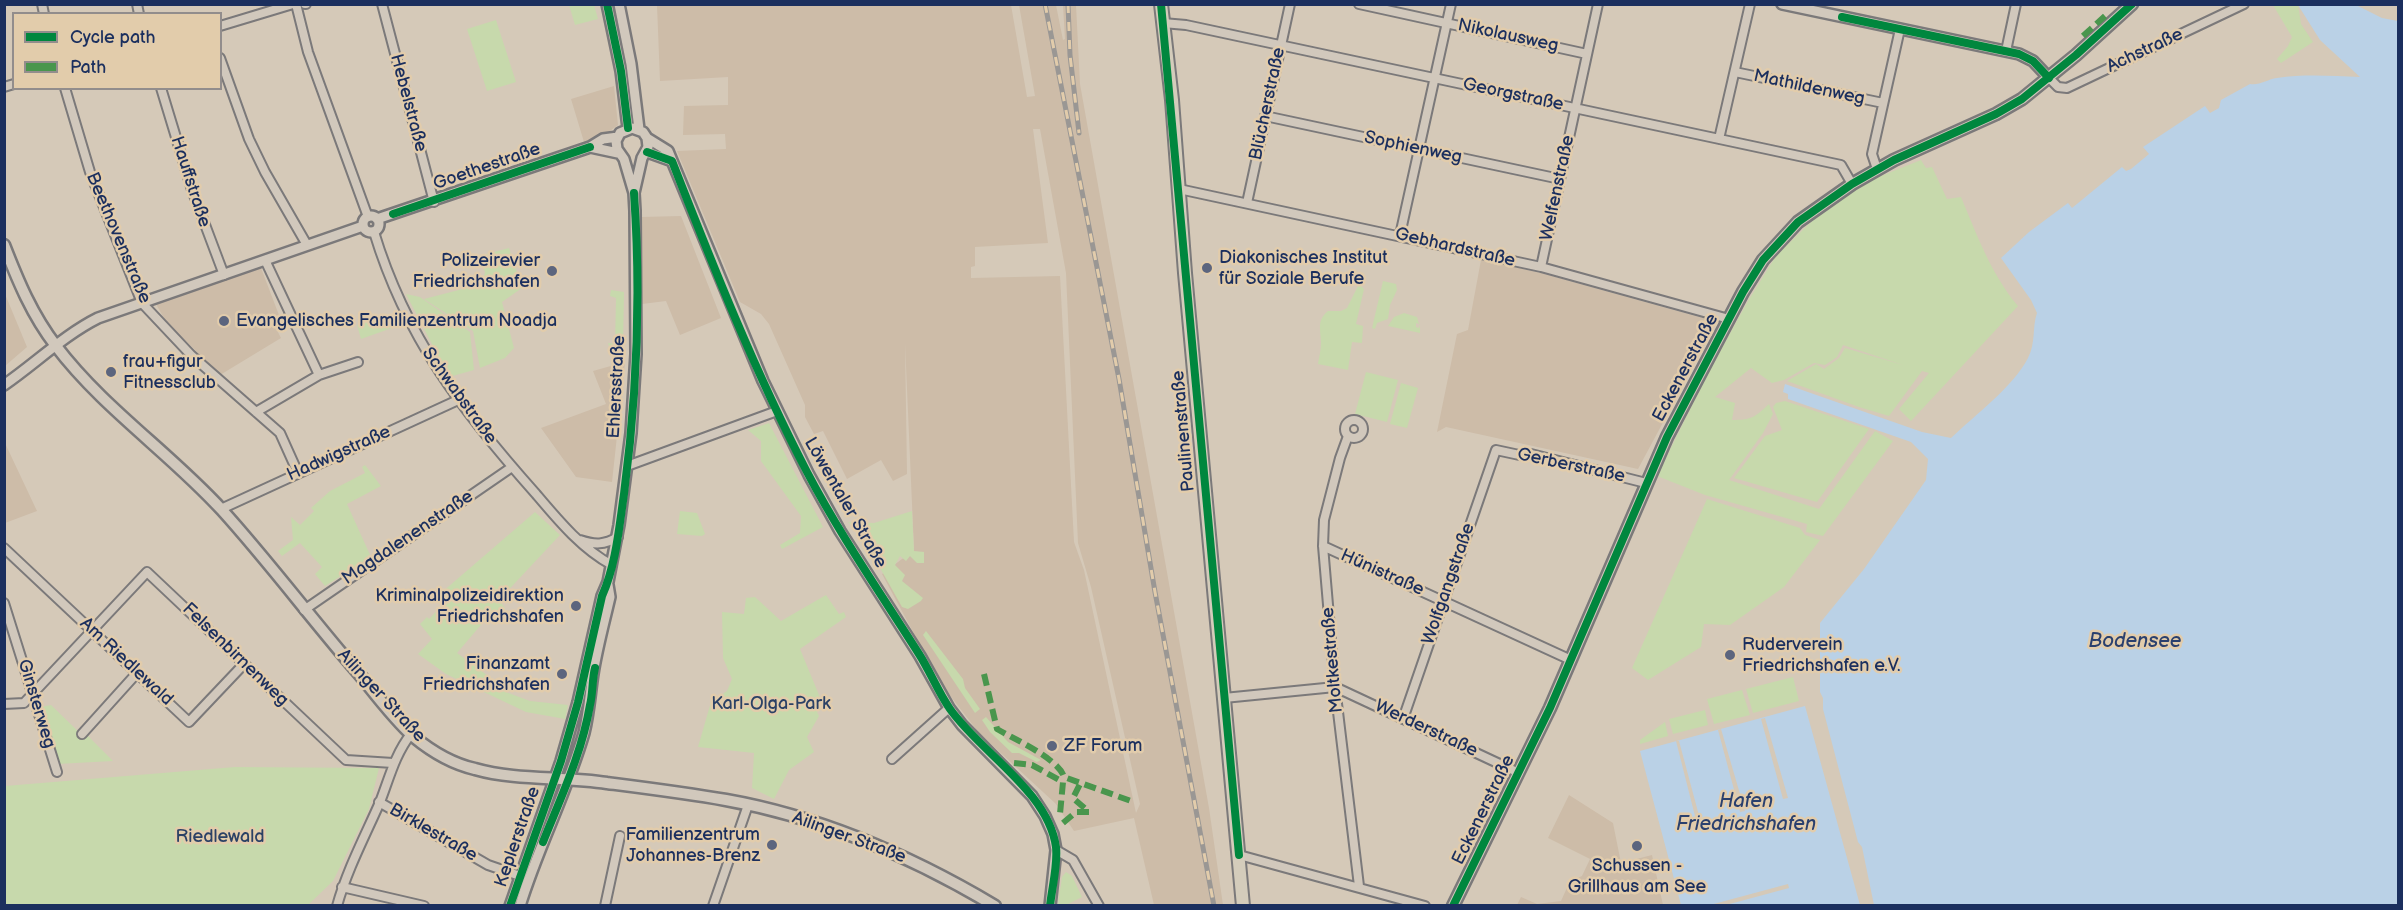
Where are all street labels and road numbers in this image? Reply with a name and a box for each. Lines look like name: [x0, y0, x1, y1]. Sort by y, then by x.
street label: Nikolausweg: [1456, 15, 1560, 57]
street label: Achstraße: [2103, 24, 2187, 78]
street label: Blücherstraße: [1246, 46, 1290, 162]
street label: Hebelstraße: [385, 52, 431, 154]
street label: Mathildenweg: [1751, 66, 1867, 110]
street label: Georgstraße: [1461, 74, 1565, 116]
street label: Sophienweg: [1362, 127, 1464, 169]
street label: Welfenstraße: [1536, 133, 1580, 243]
street label: Hauffstraße: [165, 134, 215, 230]
street label: Goethestraße: [431, 139, 543, 195]
street label: Beethovenstraße: [81, 169, 155, 307]
street label: Gebhardstraße: [1393, 224, 1517, 272]
street label: Eckenerstraße: [1648, 310, 1724, 426]
street label: Ehlersstraße: [604, 335, 630, 439]
street label: Schwabstraße: [417, 344, 501, 448]
street label: Paulinenstraße: [1168, 370, 1200, 492]
street label: Hadwigstraße: [284, 422, 394, 486]
street label: Löwentaler Straße: [799, 434, 891, 572]
street label: Gerberstraße: [1515, 444, 1627, 488]
street label: Magdalenenstraße: [338, 486, 478, 590]
street label: Wolfgangstraße: [1418, 520, 1480, 648]
street label: Hünistraße: [1337, 545, 1427, 601]
street label: Felsenbirnenweg: [177, 599, 293, 711]
street label: Moltkestraße: [1318, 606, 1348, 714]
street label: Am Riedlewald: [75, 613, 177, 711]
street label: Ailinger Straße: [332, 645, 430, 747]
street label: Ginsterweg: [12, 657, 60, 751]
street label: Werderstraße: [1371, 696, 1481, 762]
street label: Eckenerstraße: [1448, 752, 1520, 868]
street label: Keplerstraße: [491, 784, 545, 890]
street label: Birklestraße: [385, 799, 481, 867]
street label: Ailinger Straße: [789, 807, 909, 869]

